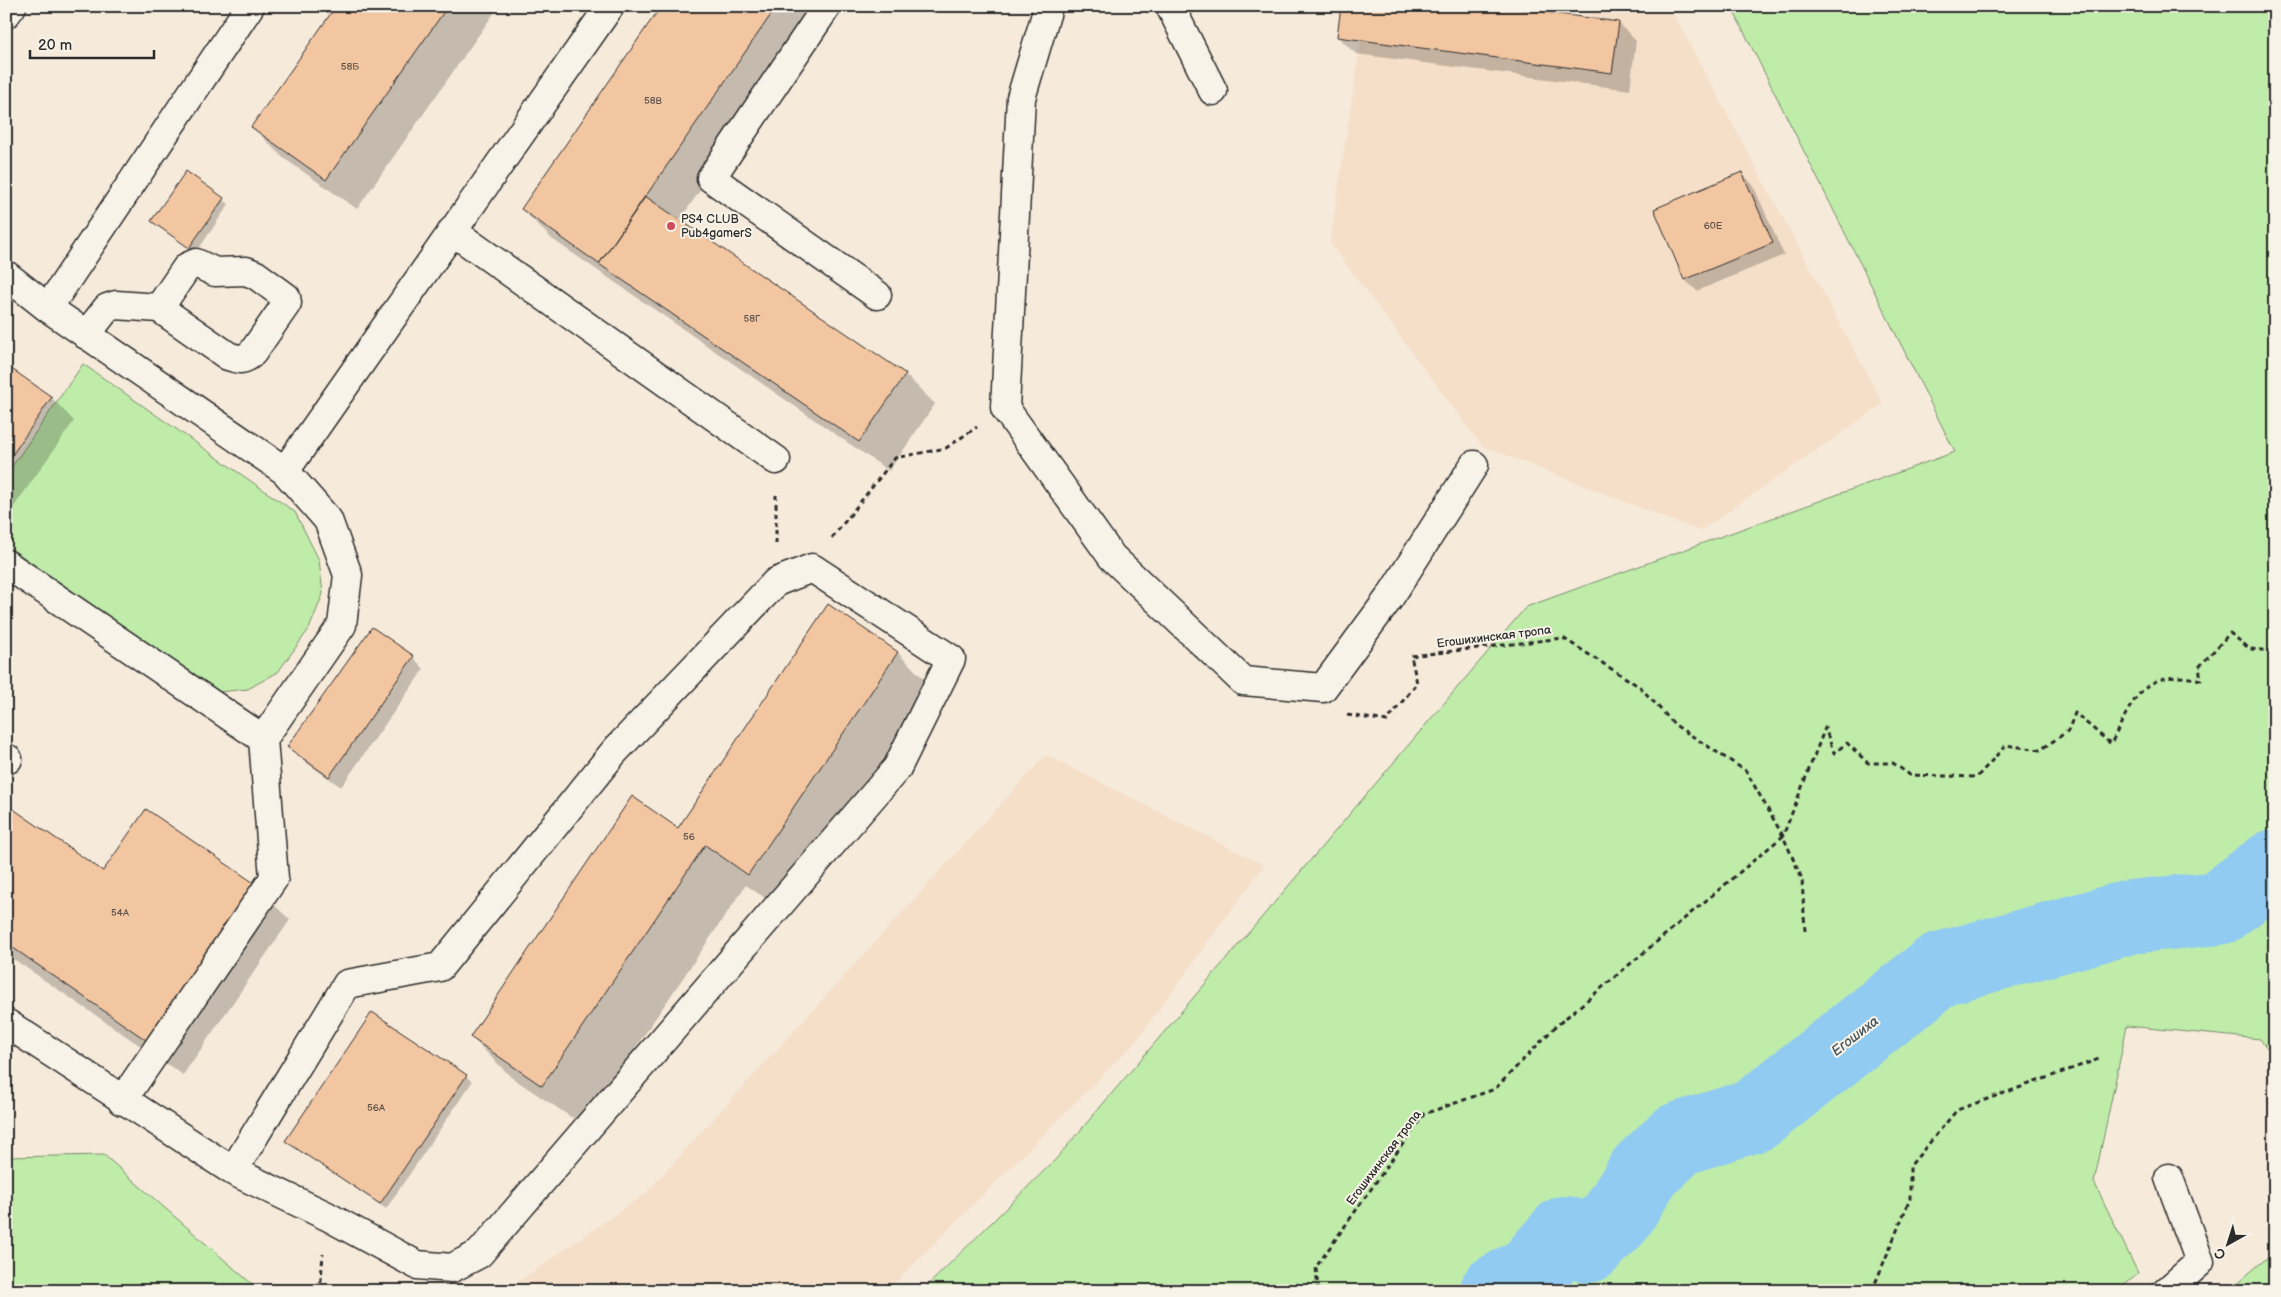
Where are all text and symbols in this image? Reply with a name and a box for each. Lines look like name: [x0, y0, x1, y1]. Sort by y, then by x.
scale bar: [30, 28, 154, 60]
text: 20 m: [38, 36, 72, 55]
house number: 58Б: [341, 61, 359, 73]
house number: 58В: [644, 95, 663, 107]
place label: PS4 CLUB Pub4gamerS: [681, 212, 752, 241]
marker: PS4 CLUB Pub4gamerS: [665, 220, 677, 232]
house number: 60Е: [1704, 220, 1723, 232]
house number: 58Г: [743, 313, 761, 325]
street label: Егошихинская тропа: [1436, 623, 1552, 651]
house number: 56: [683, 831, 695, 843]
house number: 54А: [111, 907, 130, 919]
water label: Егошиха: [1828, 1012, 1882, 1060]
house number: 56А: [367, 1102, 386, 1114]
street label: Егошихинская тропа: [1343, 1108, 1425, 1208]
north arrow: [2204, 1220, 2254, 1270]
text: С: [2211, 1244, 2229, 1263]

